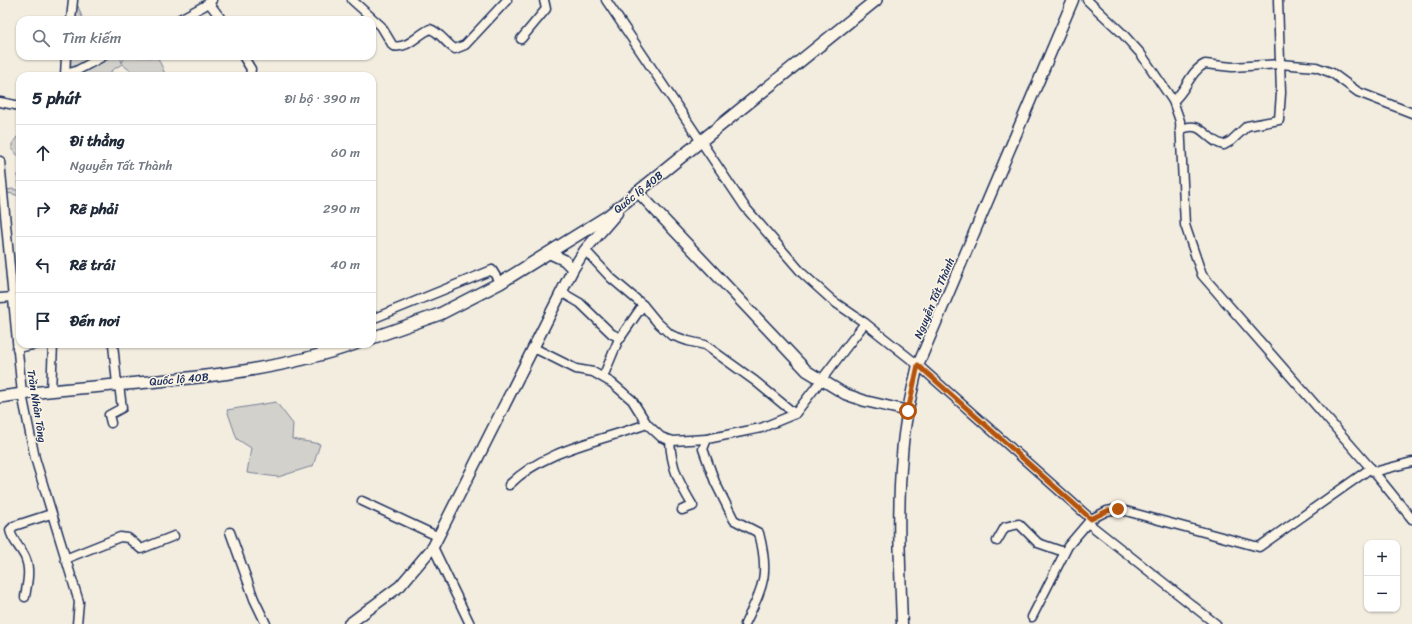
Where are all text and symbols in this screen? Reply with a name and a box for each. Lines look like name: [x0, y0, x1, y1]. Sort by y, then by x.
search box: [16, 16, 376, 60]
text: Tìm kiếm: [62, 25, 121, 51]
icon: search: [30, 27, 52, 49]
text: 5 phút: [32, 83, 81, 113]
text: Đi bộ · 390 m: [285, 87, 360, 110]
text: Đi thẳng: [70, 128, 125, 154]
text: 60 m: [331, 141, 360, 164]
icon: ahead: [32, 142, 54, 164]
text: Nguyễn Tất Thành: [70, 154, 172, 177]
street label: Quốc lộ 40B: [609, 166, 667, 218]
text: Rẽ phải: [70, 196, 118, 222]
text: 290 m: [323, 197, 360, 220]
icon: right: [32, 198, 54, 220]
text: Rẽ trái: [70, 252, 115, 278]
text: 40 m: [330, 253, 360, 276]
icon: left: [32, 254, 54, 276]
street label: Nguyễn Tất Thành: [909, 254, 960, 342]
text: Đến nơi: [70, 308, 120, 334]
icon: arrive: [32, 310, 54, 332]
street label: Quốc lộ 40B: [149, 367, 209, 392]
street label: Trần Nhân Tông: [21, 368, 52, 444]
route start: [899, 402, 917, 420]
route end: [1109, 500, 1127, 518]
map controls: [1364, 540, 1400, 612]
button: +: [1364, 540, 1400, 576]
button: −: [1364, 576, 1400, 612]

